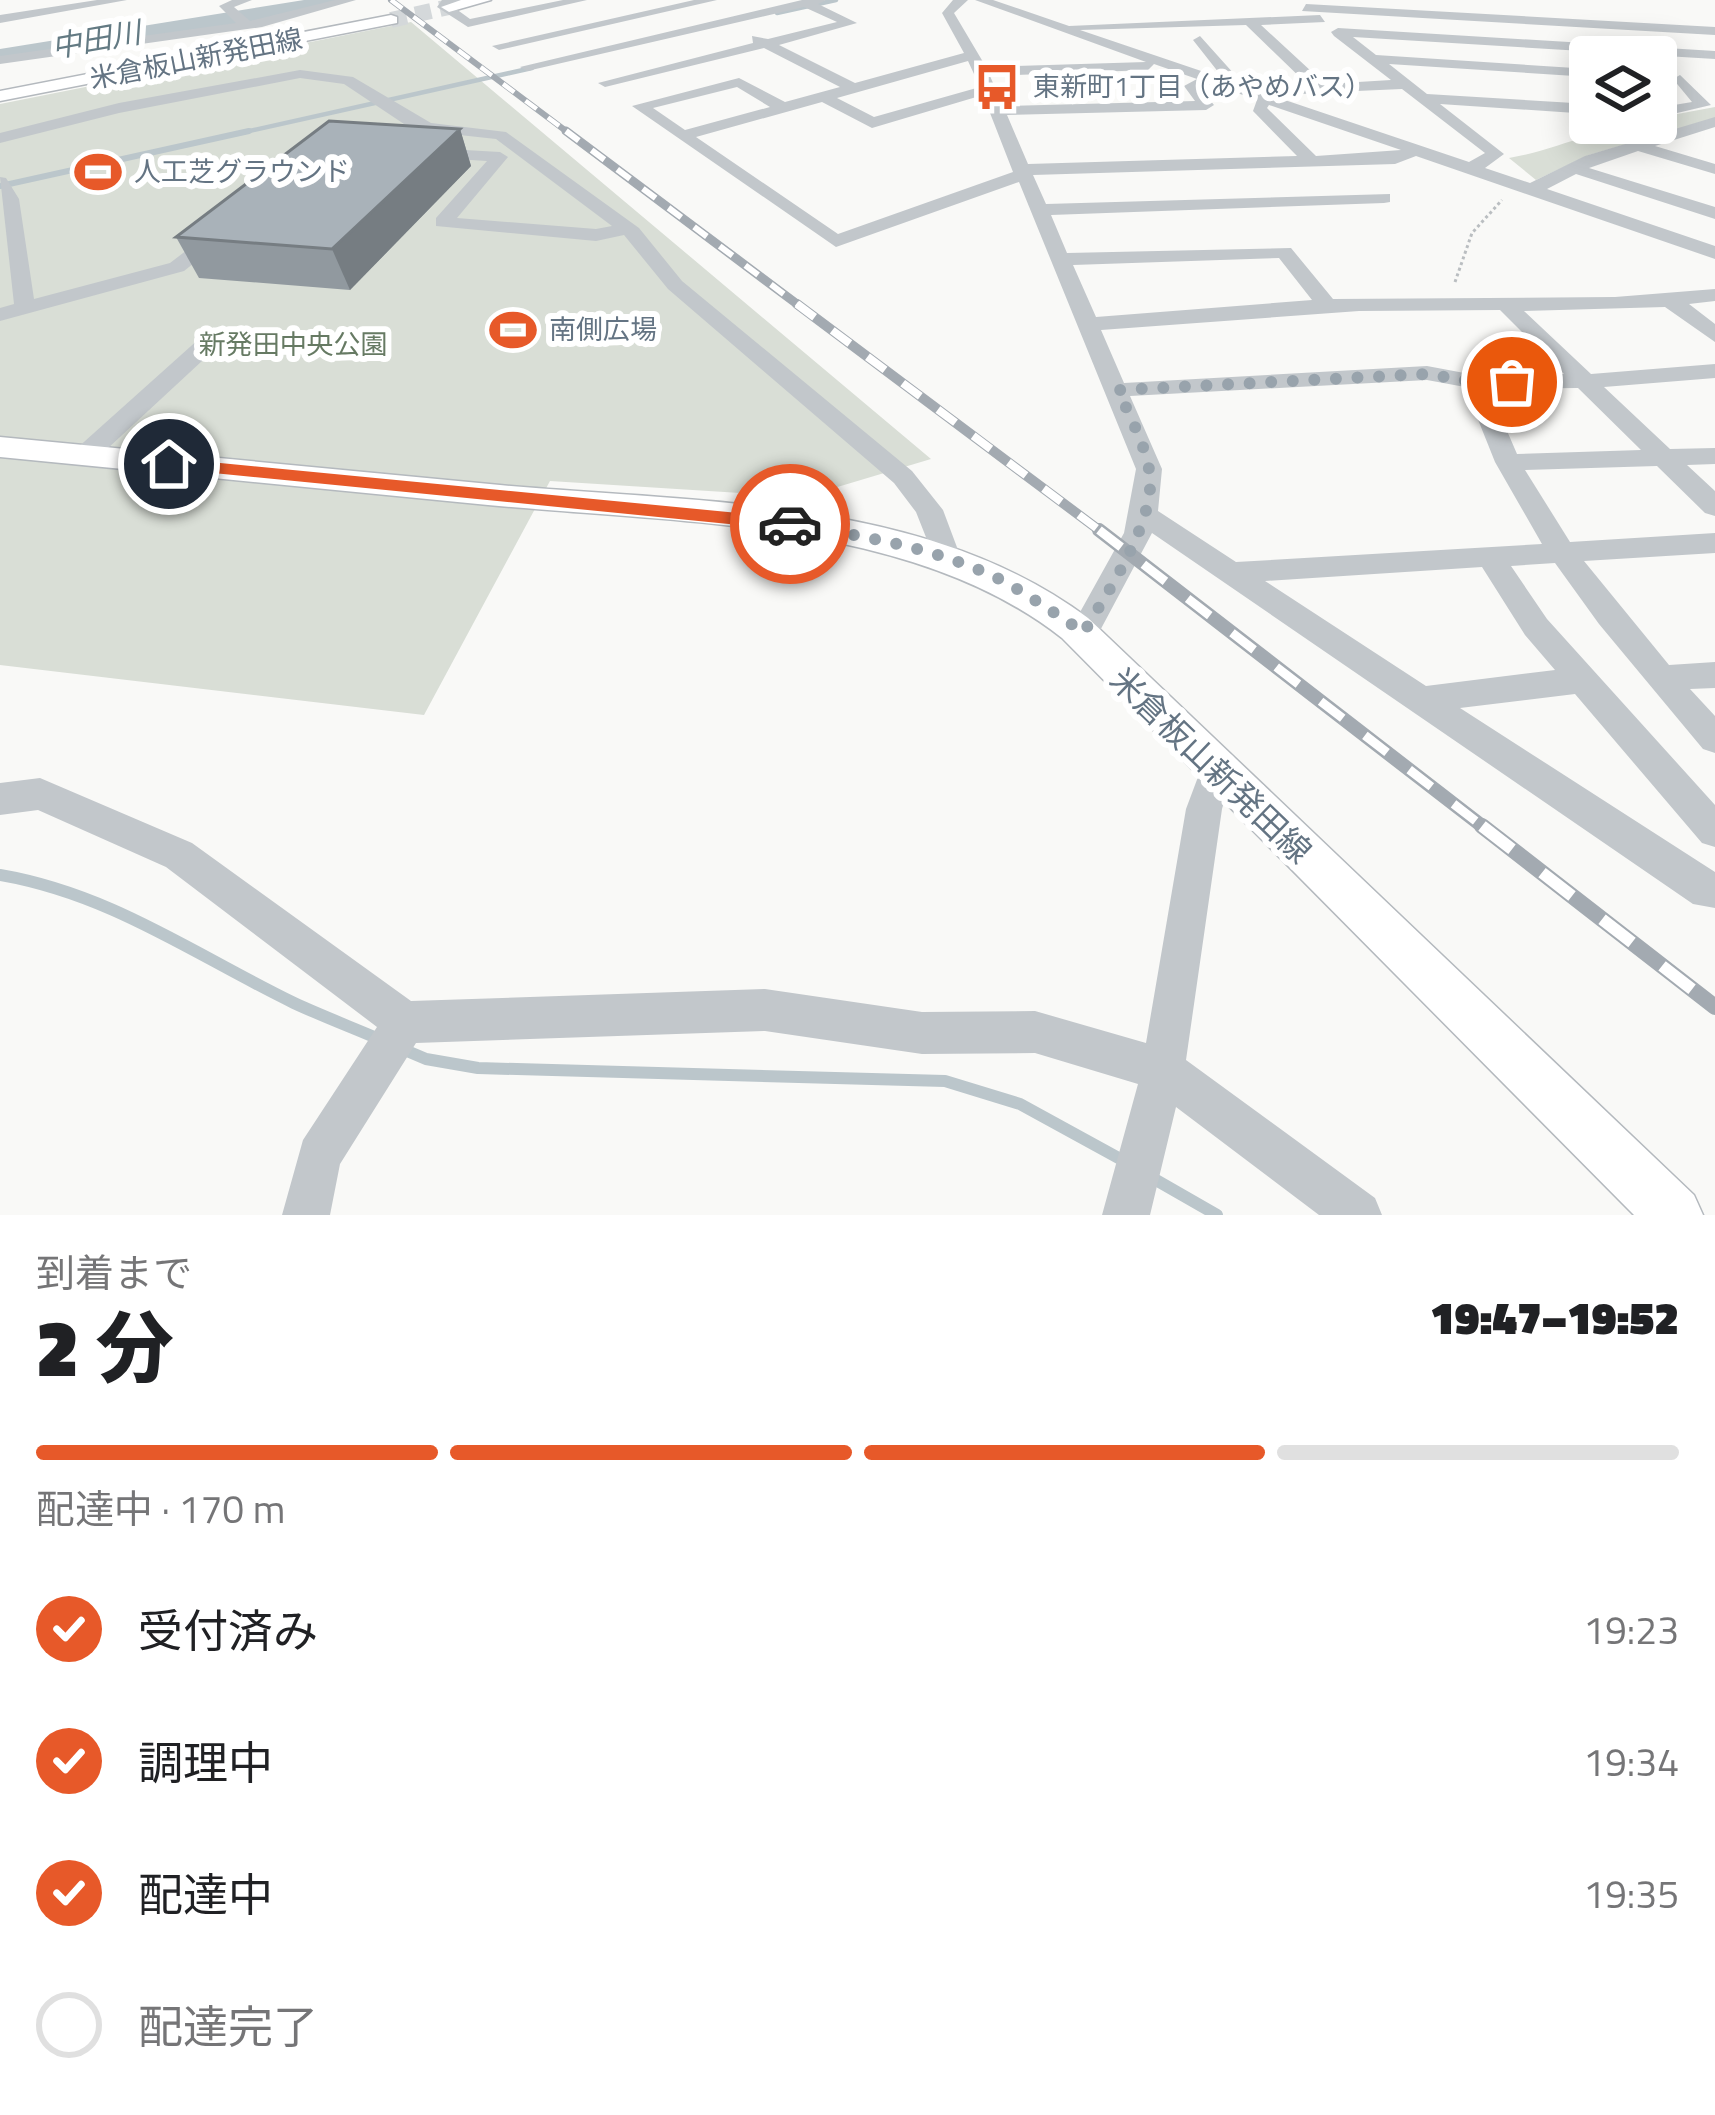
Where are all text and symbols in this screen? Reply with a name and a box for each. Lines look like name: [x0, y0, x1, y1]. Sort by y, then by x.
water label: 中田川: [48, 8, 147, 69]
street label: 米倉板山新発田線: [86, 17, 306, 98]
map controls: [1569, 36, 1677, 144]
button: layers: [1569, 36, 1677, 144]
bus stop icon: 東新町1丁目（あやめバス）: [972, 62, 1022, 112]
place label: 東新町1丁目（あやめバス）: [1033, 65, 1372, 106]
sports icon: 人工芝グラウンド: [73, 147, 123, 197]
place label: 人工芝グラウンド: [134, 150, 350, 191]
sports icon: 南側広場: [488, 305, 538, 355]
place label: 南側広場: [549, 308, 657, 349]
park label: 新発田中央公園: [199, 323, 388, 364]
pin: [1461, 331, 1563, 433]
icon: bag: [1479, 349, 1545, 415]
pin: [118, 413, 220, 515]
icon: home: [136, 431, 202, 497]
courier: [730, 464, 850, 584]
icon: car: [757, 491, 823, 557]
street label: 米倉板山新発田線: [1099, 655, 1323, 875]
text: 到着まで: [36, 1243, 192, 1302]
text: 19:47–19:52: [1430, 1283, 1679, 1351]
text: 2 分: [36, 1288, 174, 1406]
text: 配達中 · 170 m: [36, 1479, 285, 1538]
icon: check: [36, 1596, 102, 1662]
text: 受付済み: [138, 1596, 318, 1664]
text: 19:23: [1583, 1600, 1679, 1659]
icon: check: [36, 1728, 102, 1794]
text: 調理中: [138, 1728, 273, 1796]
text: 19:34: [1583, 1732, 1679, 1791]
icon: check: [36, 1860, 102, 1926]
text: 配達中: [138, 1860, 273, 1928]
text: 19:35: [1583, 1864, 1679, 1923]
text: 配達完了: [138, 1992, 318, 2060]

